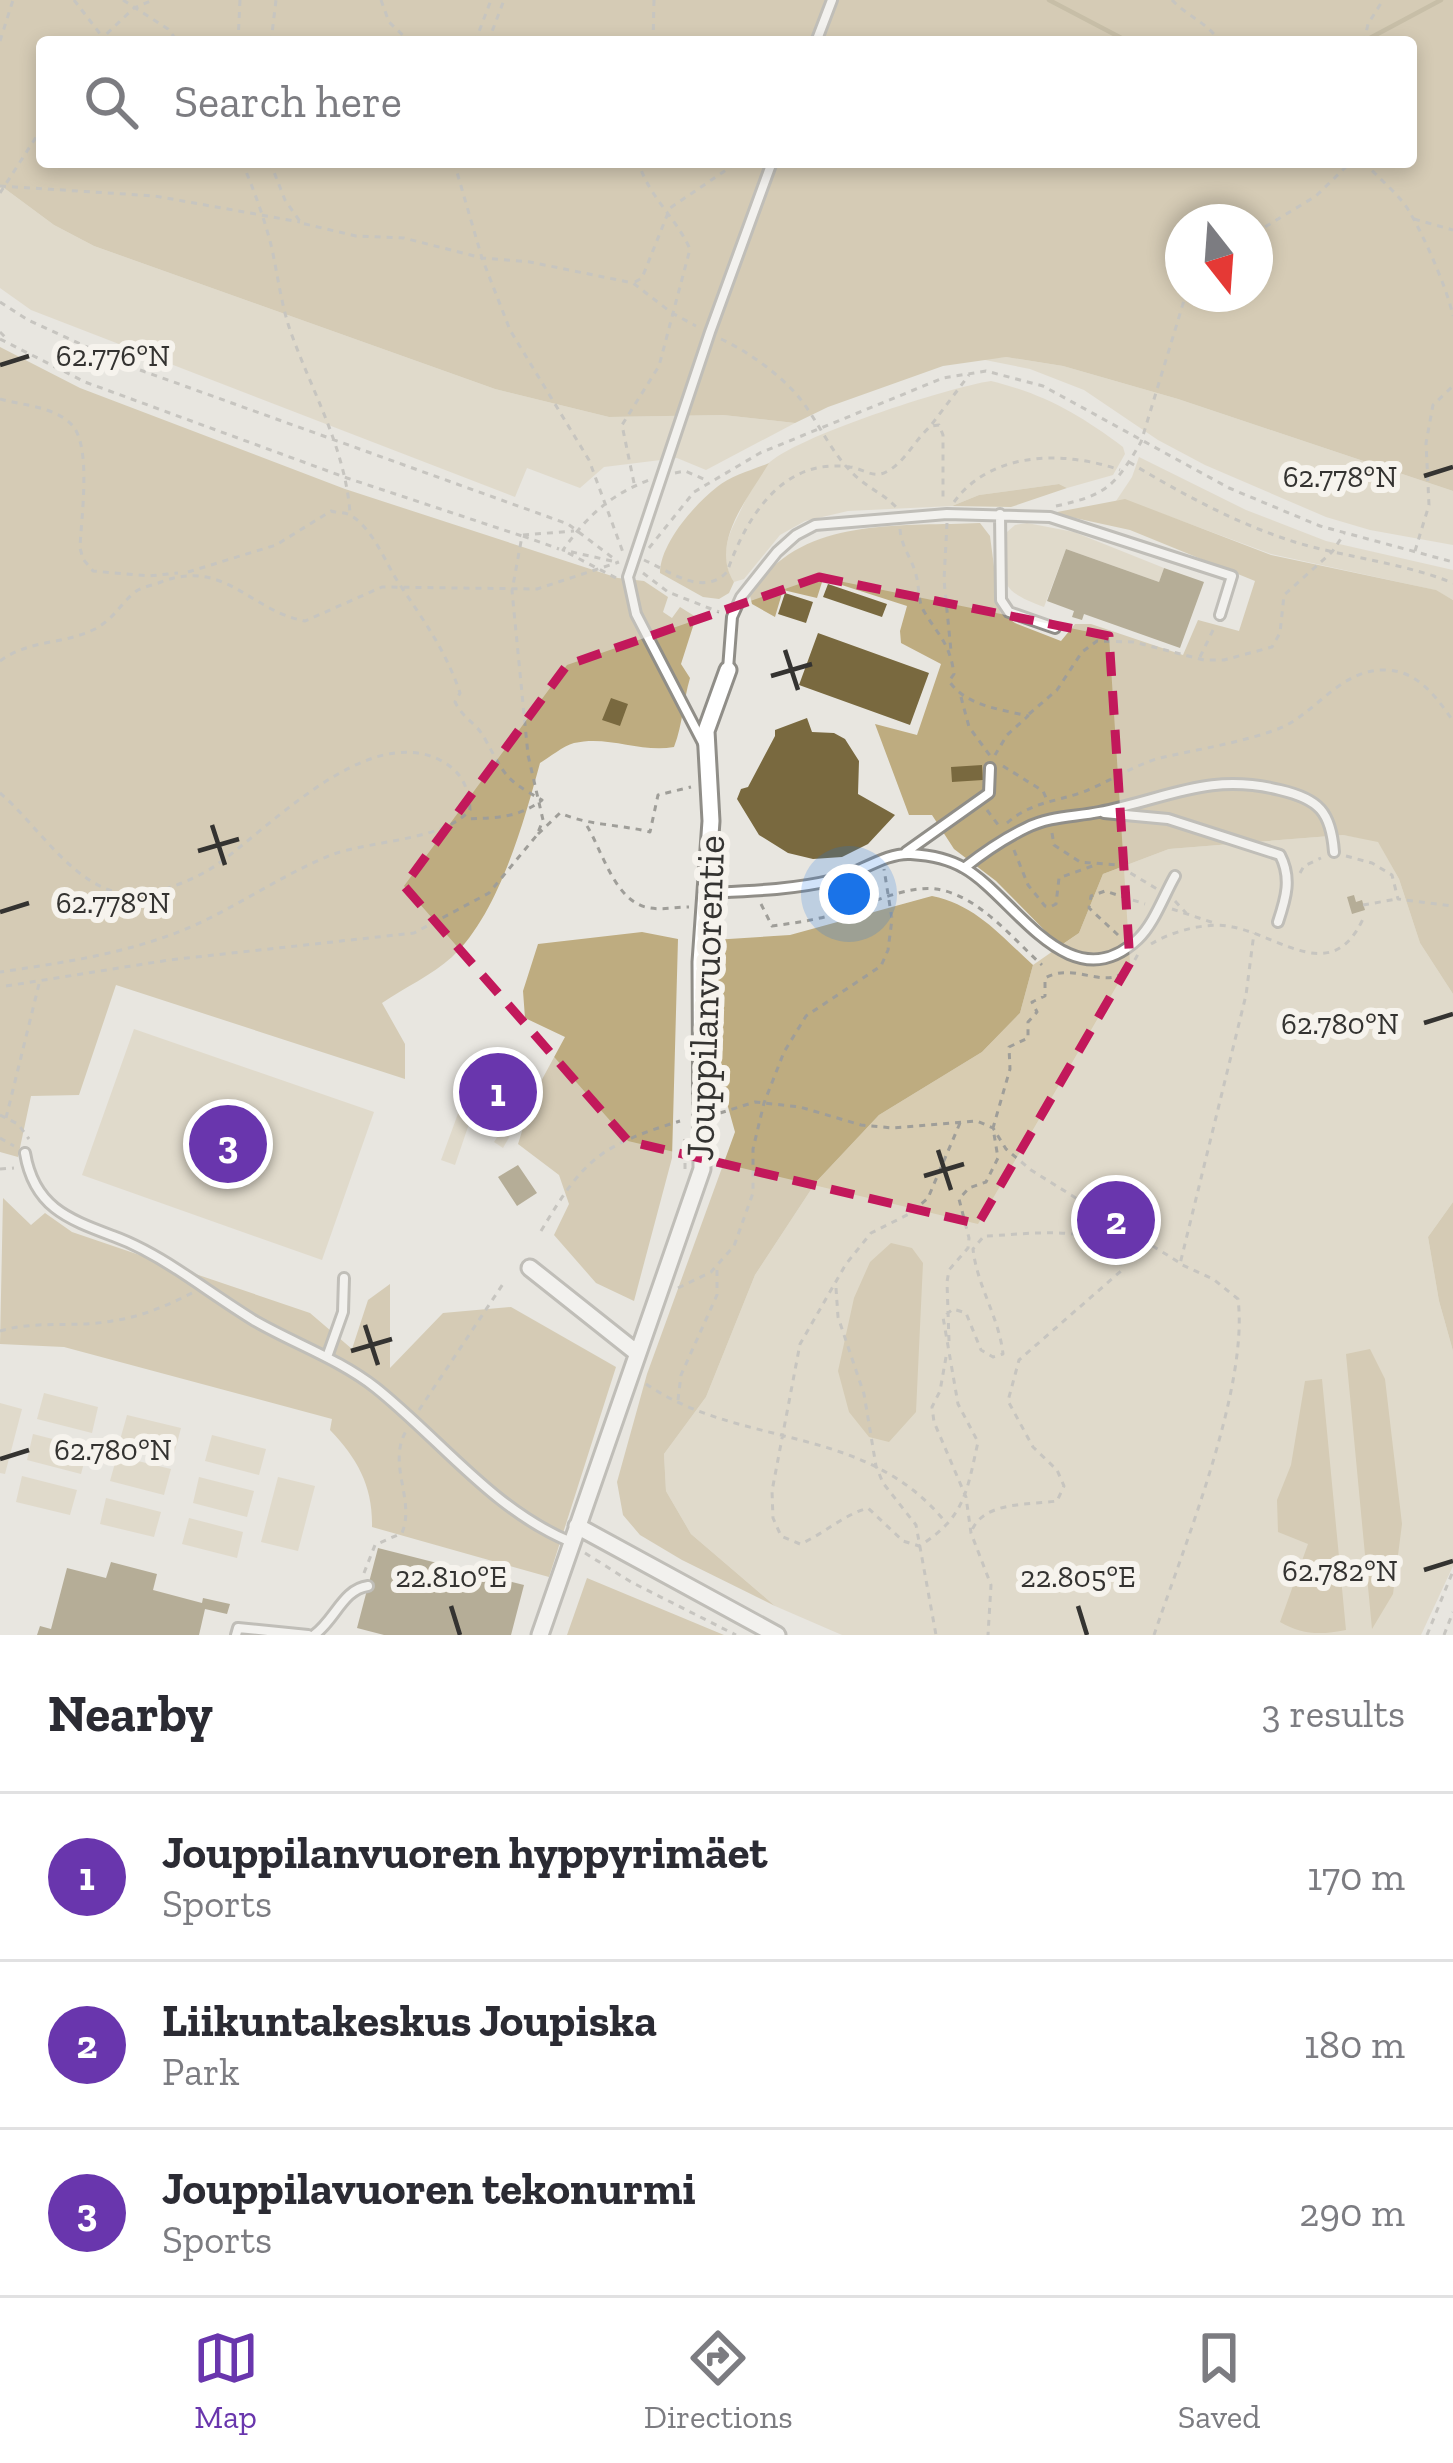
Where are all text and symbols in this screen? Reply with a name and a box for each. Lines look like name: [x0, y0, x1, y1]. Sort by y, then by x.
search box: [36, 36, 1417, 168]
icon: search: [78, 69, 144, 135]
text: Search here: [174, 75, 402, 129]
north arrow: [1165, 204, 1273, 312]
text: 62.776°N: [56, 338, 170, 374]
text: 62.778°N: [1283, 459, 1397, 495]
street label: Jouppilanvuorentie: [676, 834, 734, 1162]
your location: [819, 864, 879, 924]
text: 62.778°N: [56, 885, 170, 921]
text: 62.780°N: [1281, 1006, 1399, 1042]
pin: 1: [459, 1047, 537, 1137]
pin: 3: [189, 1099, 267, 1189]
pin: 2: [1077, 1175, 1155, 1265]
text: 62.780°N: [54, 1432, 172, 1468]
text: 62.782°N: [1282, 1553, 1398, 1589]
text: 22.810°E: [395, 1559, 507, 1595]
text: 22.805°E: [1020, 1559, 1136, 1595]
text: Nearby: [48, 1683, 213, 1744]
text: 3 results: [1261, 1690, 1405, 1737]
text: Jouppilanvuoren hyppyrimäet: [162, 1826, 767, 1880]
text: 1: [79, 1853, 95, 1900]
text: 170 m: [1307, 1853, 1405, 1900]
text: Sports: [162, 1880, 272, 1927]
text: Liikuntakeskus Joupiska: [162, 1994, 657, 2048]
text: 2: [77, 2021, 97, 2068]
text: 180 m: [1304, 2021, 1405, 2068]
text: Park: [162, 2048, 239, 2095]
text: Jouppilavuoren tekonurmi: [162, 2162, 696, 2216]
text: 3: [77, 2189, 97, 2236]
text: 290 m: [1299, 2189, 1405, 2236]
text: Sports: [162, 2216, 272, 2263]
tab: Map: [193, 2325, 259, 2436]
tab: Directions: [644, 2325, 793, 2436]
tab: Saved: [1178, 2325, 1260, 2436]

